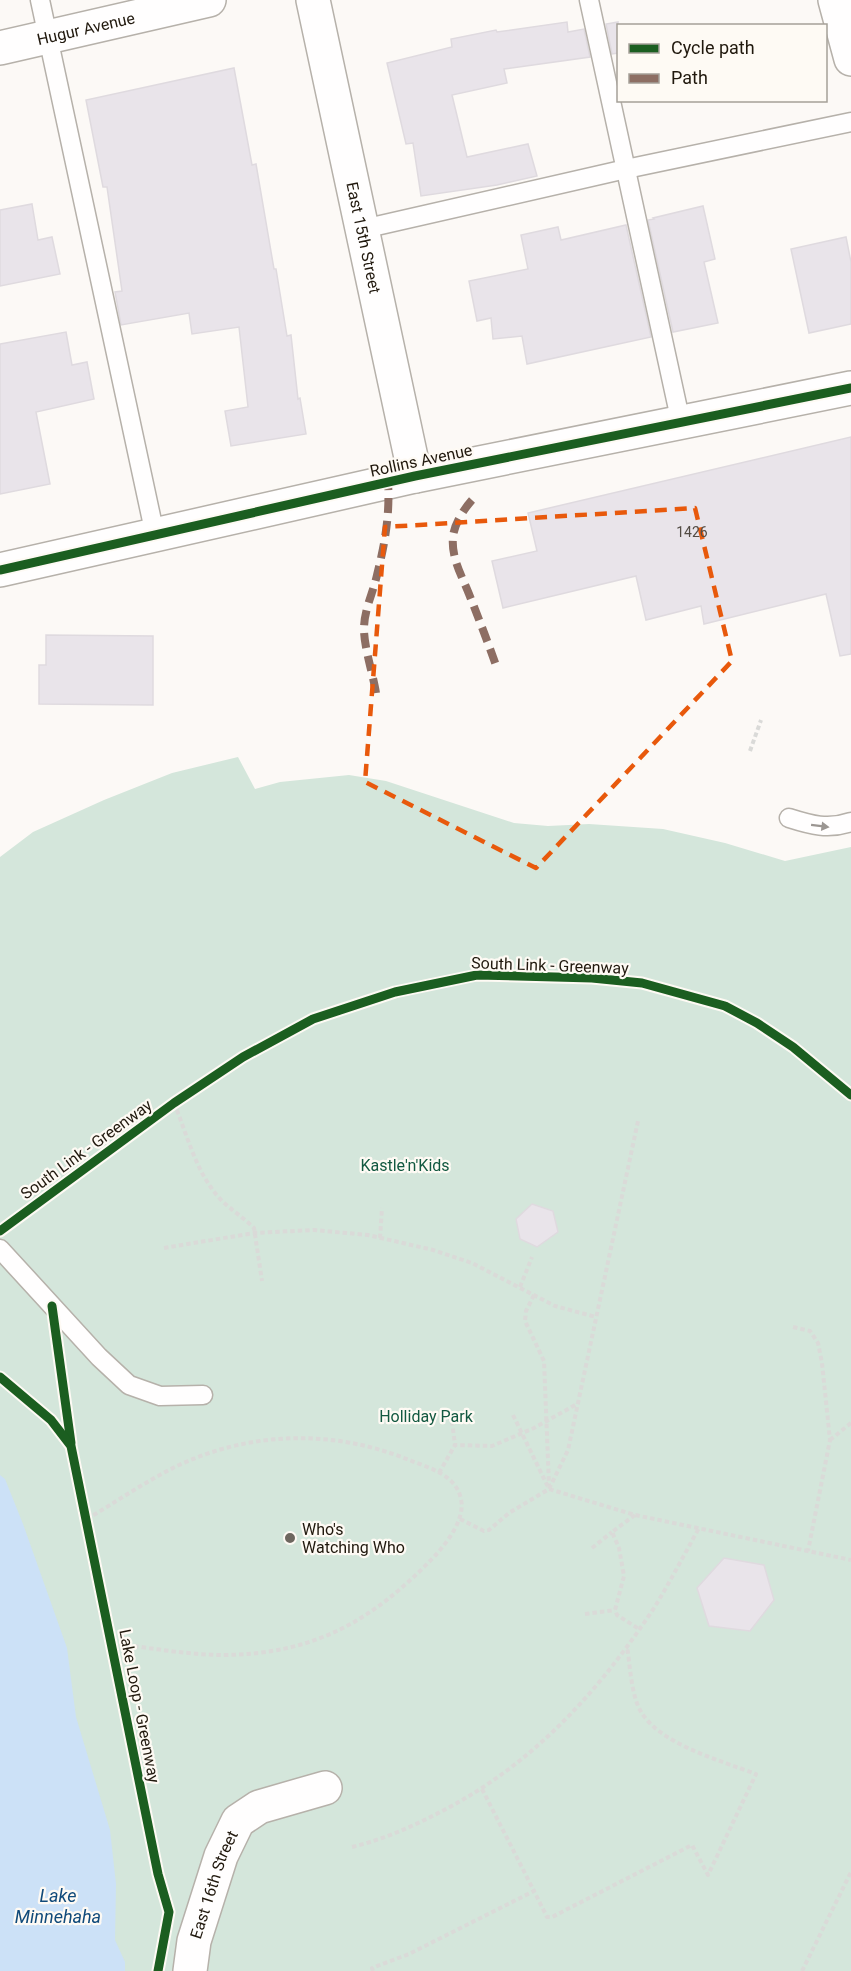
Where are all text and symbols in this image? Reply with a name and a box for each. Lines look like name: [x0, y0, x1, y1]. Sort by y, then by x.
street label: Hugur Avenue: [35, 8, 137, 49]
legend: [617, 24, 827, 102]
text: Cycle path: [671, 37, 755, 58]
text: Path: [671, 67, 708, 88]
street label: East 15th Street: [342, 180, 385, 295]
street label: Rollins Avenue: [368, 440, 474, 481]
house number: 1426: [676, 524, 708, 540]
one-way arrow: [810, 821, 829, 830]
street label: South Link - Greenway: [471, 953, 629, 978]
street label: South Link - Greenway: [17, 1095, 156, 1203]
park label: Kastle'n'Kids: [360, 1156, 450, 1175]
park label: Holliday Park: [379, 1407, 474, 1426]
place label: Who's Watching Who: [302, 1520, 405, 1557]
marker: Who's Watching Who: [283, 1531, 297, 1545]
street label: Lake Loop - Greenway: [115, 1628, 164, 1785]
street label: East 16th Street: [186, 1828, 242, 1941]
water label: Lake Minnehaha: [15, 1885, 101, 1927]

